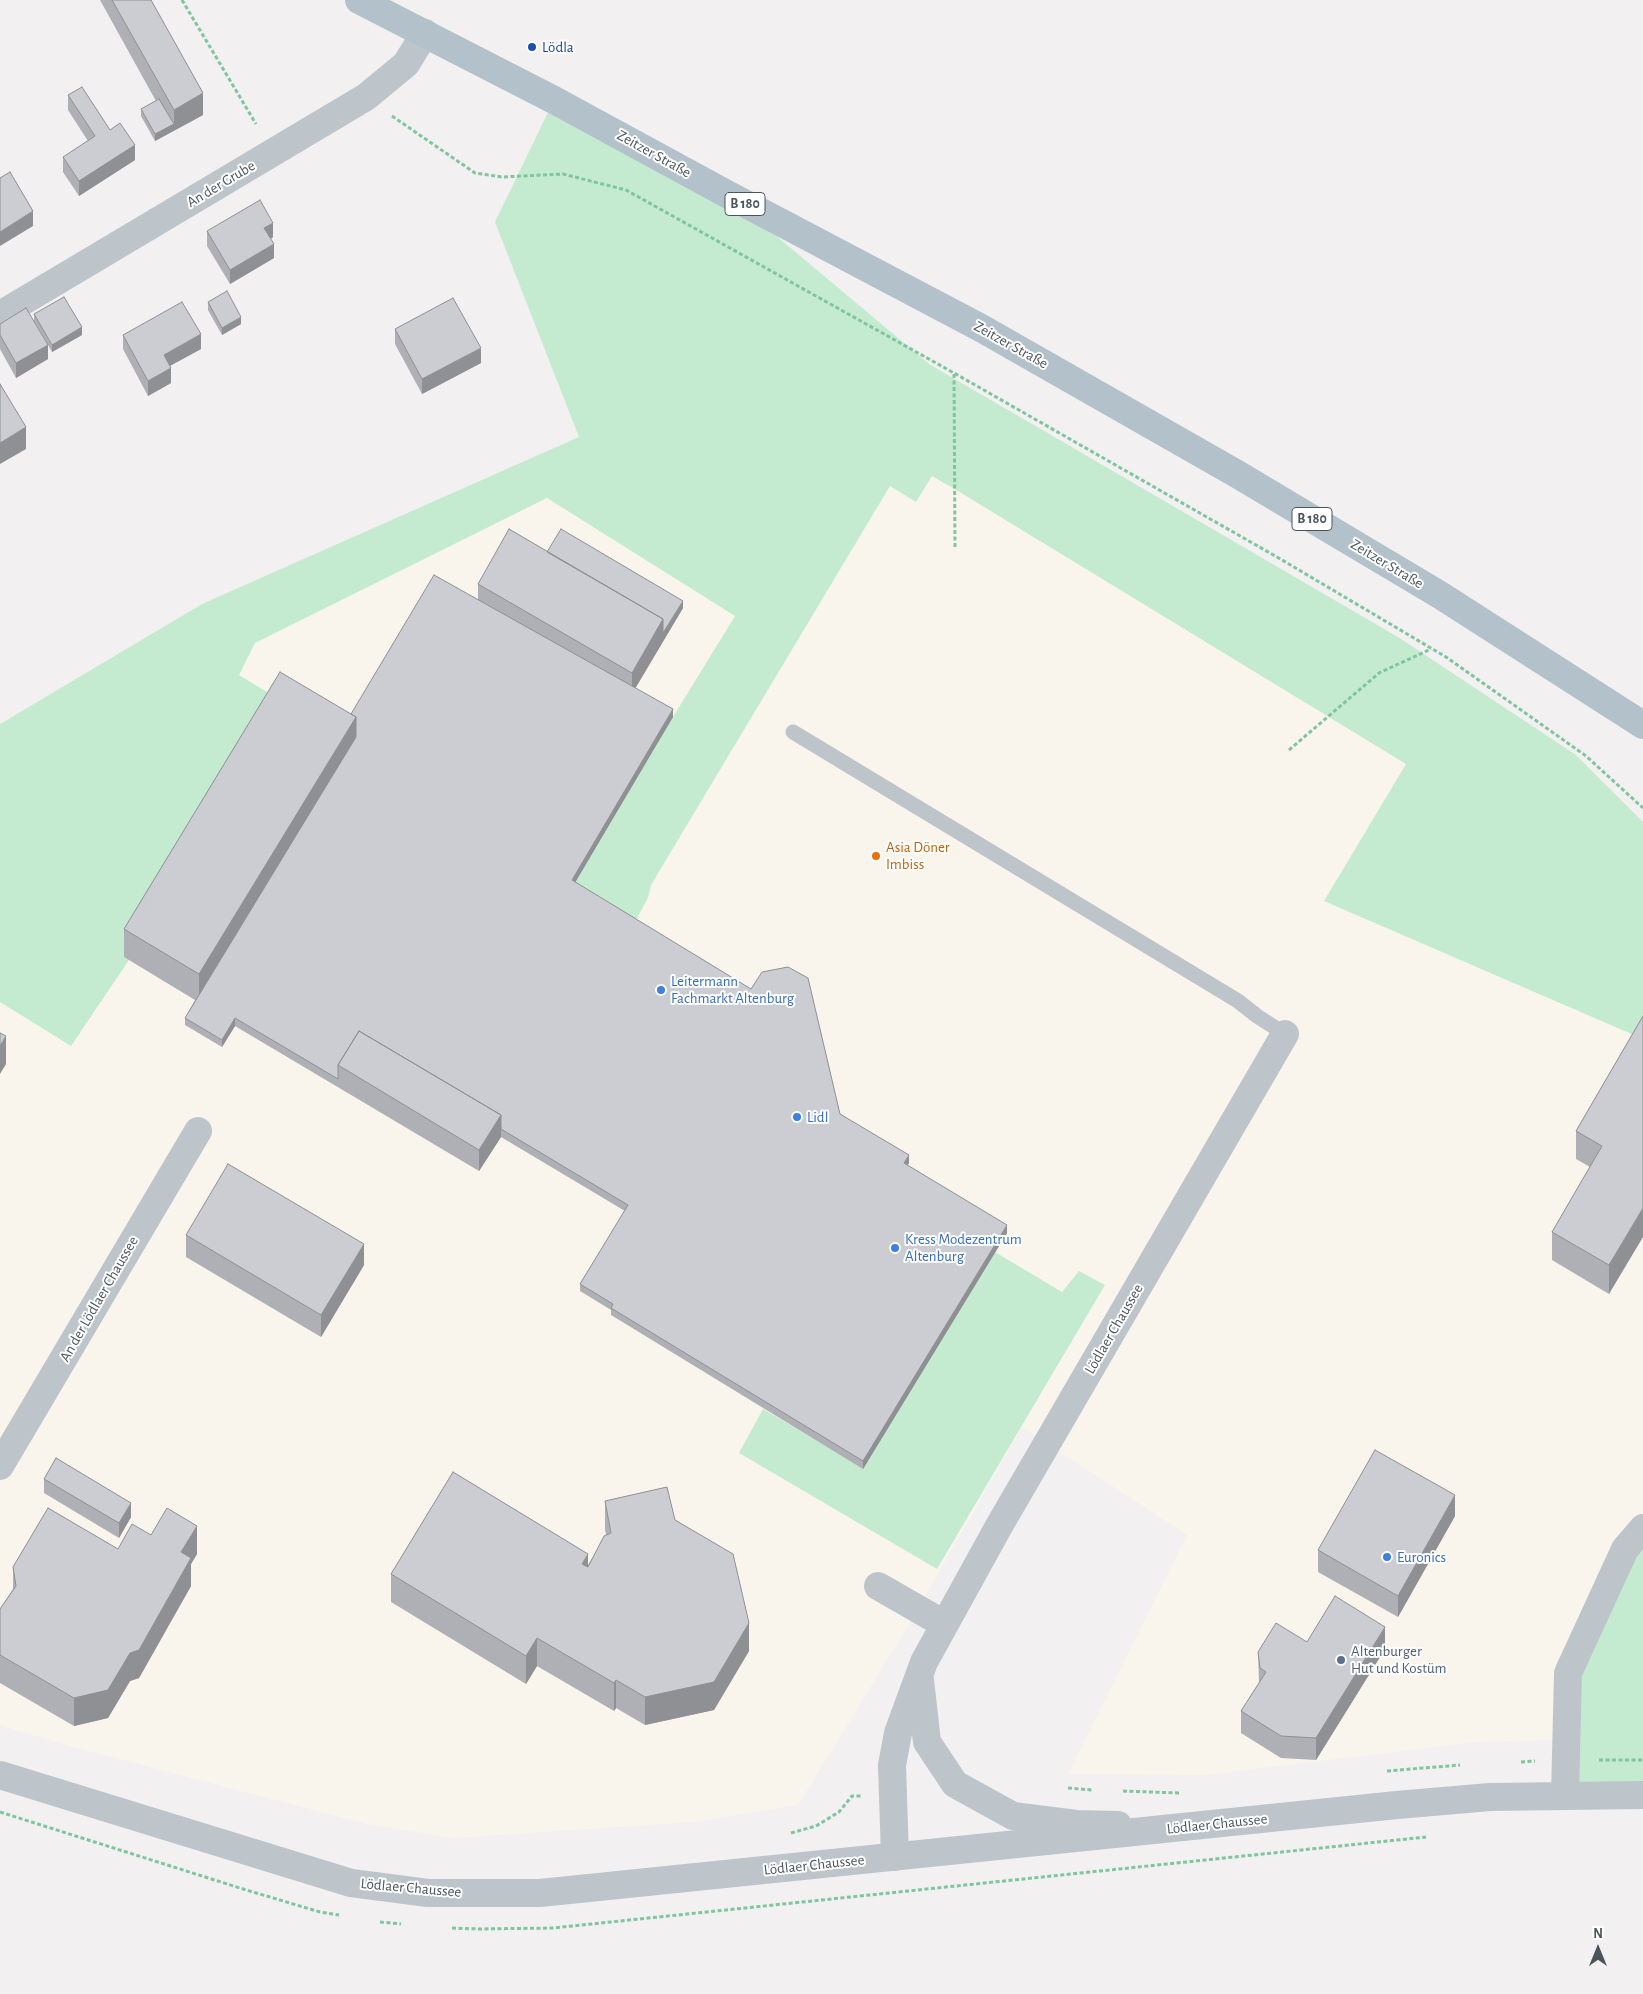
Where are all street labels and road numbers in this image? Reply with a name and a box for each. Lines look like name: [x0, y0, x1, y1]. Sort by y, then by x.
street label: Zeitzer Straße: [614, 126, 694, 182]
street label: An der Grube: [184, 157, 258, 211]
road number: B 180: [725, 192, 765, 215]
street label: Zeitzer Straße: [971, 317, 1051, 373]
road number: B 180: [1292, 508, 1332, 530]
street label: Zeitzer Straße: [1347, 535, 1427, 593]
street label: An der Lödlaer Chaussee: [56, 1233, 142, 1365]
street label: Lödlaer Chaussee: [1081, 1281, 1147, 1377]
street label: Lödlaer Chaussee: [1166, 1810, 1268, 1838]
street label: Lödlaer Chaussee: [763, 1851, 865, 1879]
street label: Lödlaer Chaussee: [360, 1875, 462, 1901]

